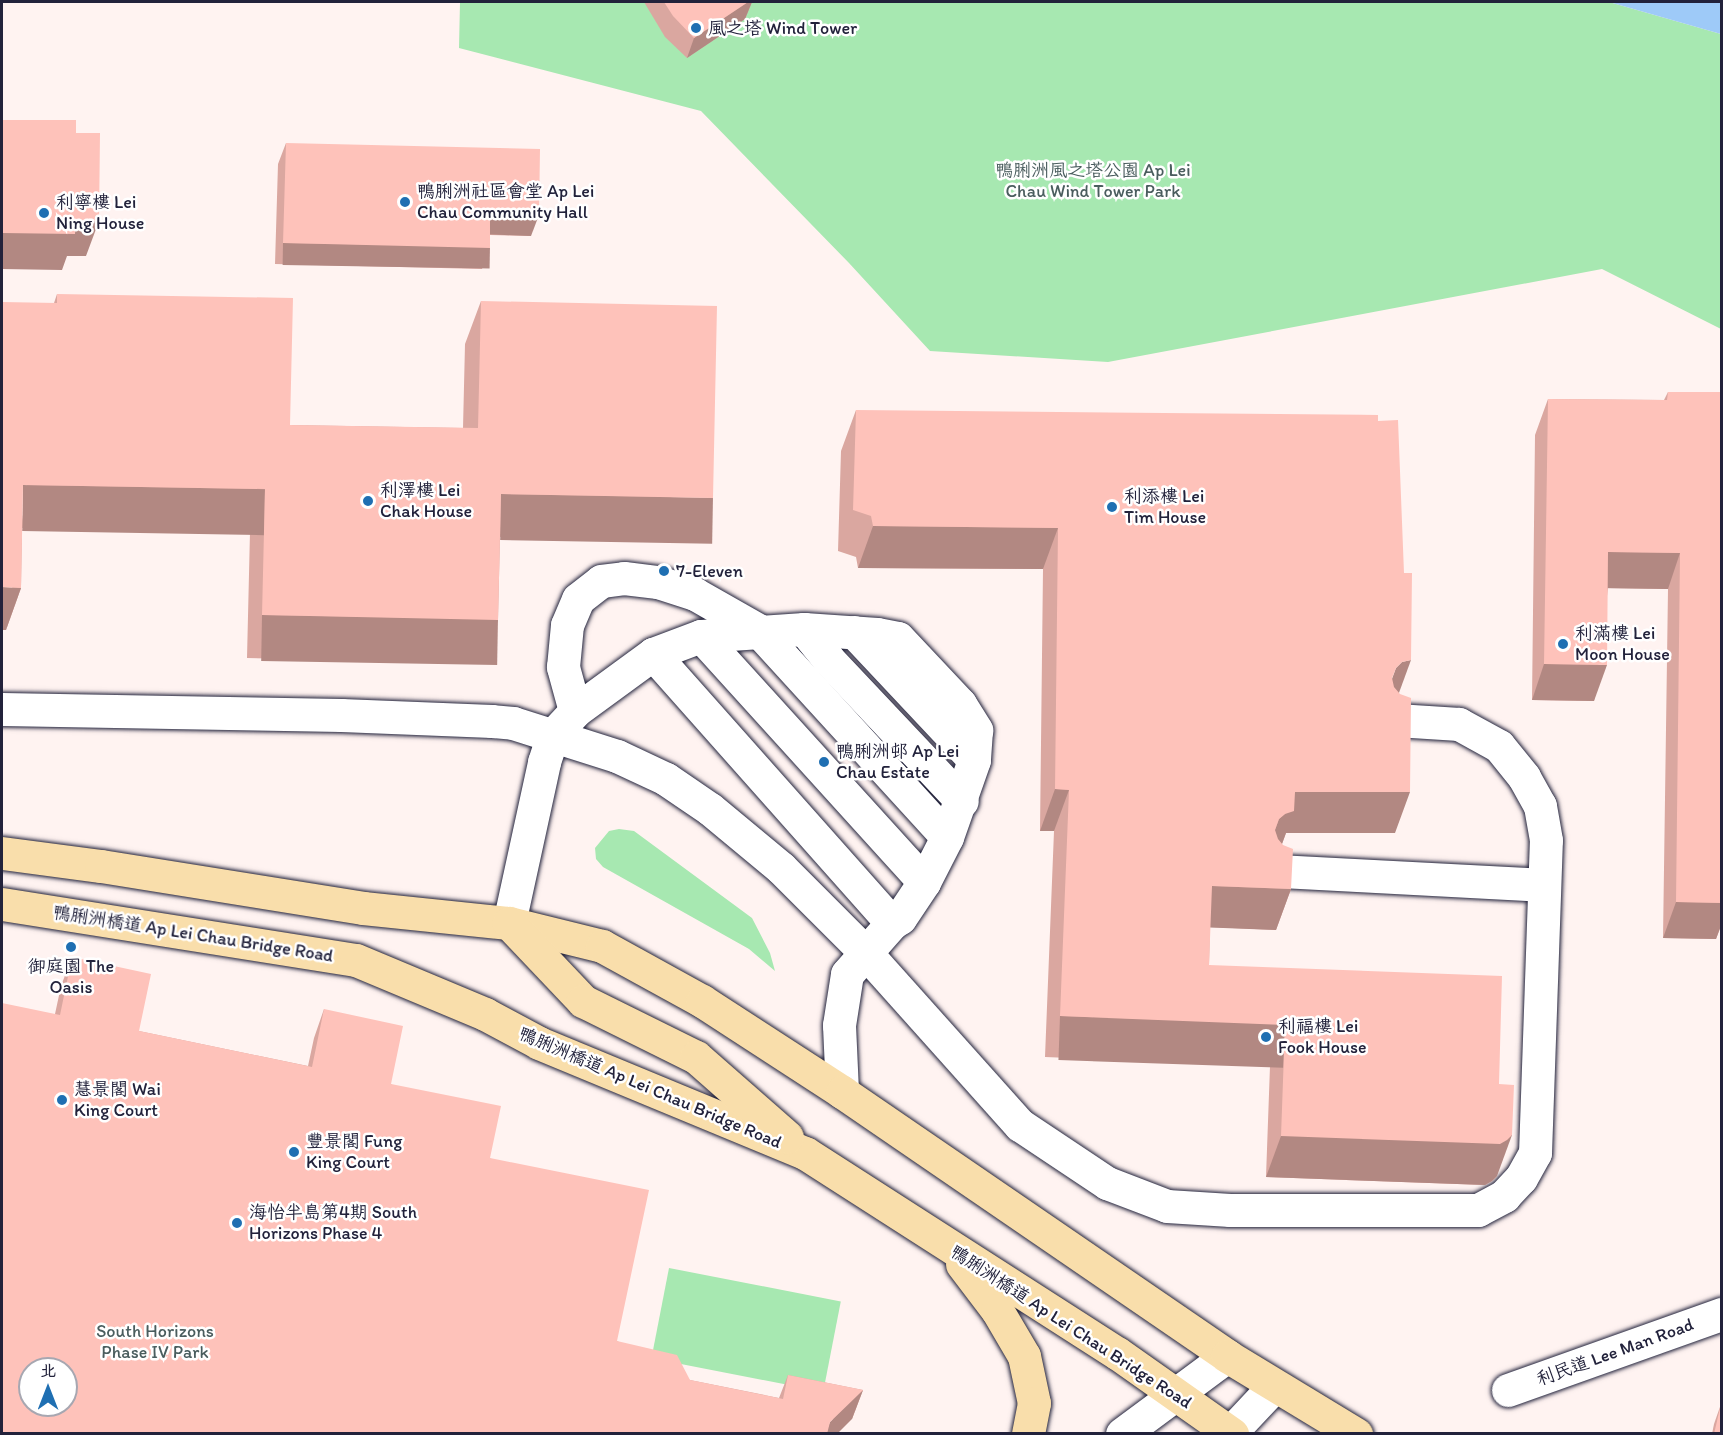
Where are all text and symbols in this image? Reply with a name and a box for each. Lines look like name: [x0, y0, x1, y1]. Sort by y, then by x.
place label: 風之塔 Wind Tower: [708, 17, 855, 39]
marker: 風之塔 Wind Tower: [689, 21, 703, 35]
park label: 鴨脷洲風之塔公園 Ap Lei Chau Wind Tower Park: [995, 160, 1191, 202]
place label: 鴨脷洲社區會堂 Ap Lei Chau Community Hall: [417, 181, 594, 224]
place label: 利寧樓 Lei Ning House: [56, 192, 144, 234]
marker: 鴨脷洲社區會堂 Ap Lei Chau Community Hall: [398, 195, 412, 209]
marker: 利寧樓 Lei Ning House: [37, 206, 51, 220]
place label: 利澤樓 Lei Chak House: [380, 480, 472, 522]
place label: 利添樓 Lei Tim House: [1124, 486, 1206, 528]
marker: 利澤樓 Lei Chak House: [361, 494, 375, 508]
marker: 利添樓 Lei Tim House: [1105, 500, 1119, 514]
place label: 7-Eleven: [676, 560, 743, 582]
marker: 7-Eleven: [657, 564, 671, 578]
place label: 利滿樓 Lei Moon House: [1575, 623, 1670, 666]
marker: 利滿樓 Lei Moon House: [1556, 637, 1570, 651]
place label: 鴨脷洲邨 Ap Lei Chau Estate: [836, 741, 959, 783]
marker: 鴨脷洲邨 Ap Lei Chau Estate: [817, 755, 831, 769]
street label: 鴨脷洲橋道 Ap Lei Chau Bridge Road: [51, 901, 335, 967]
marker: 御庭園 The Oasis: [64, 940, 78, 954]
place label: 御庭園 The Oasis: [28, 956, 114, 998]
place label: 利福樓 Lei Fook House: [1278, 1016, 1367, 1058]
street label: 鴨脷洲橋道 Ap Lei Chau Bridge Road: [515, 1023, 785, 1153]
marker: 利福樓 Lei Fook House: [1259, 1030, 1273, 1044]
place label: 慧景閣 Wai King Court: [74, 1079, 161, 1122]
marker: 慧景閣 Wai King Court: [55, 1093, 69, 1107]
place label: 豐景閣 Fung King Court: [306, 1131, 402, 1174]
marker: 豐景閣 Fung King Court: [287, 1145, 301, 1159]
place label: 海怡半島第4期 South Horizons Phase 4: [249, 1202, 417, 1244]
marker: 海怡半島第4期 South Horizons Phase 4: [230, 1216, 244, 1230]
street label: 鴨脷洲橋道 Ap Lei Chau Bridge Road: [946, 1241, 1196, 1413]
street label: 利民道 Lee Man Road: [1534, 1314, 1696, 1390]
park label: South Horizons Phase IV Park: [96, 1321, 214, 1364]
north arrow: [18, 1357, 78, 1417]
text: 北: [40, 1361, 56, 1380]

